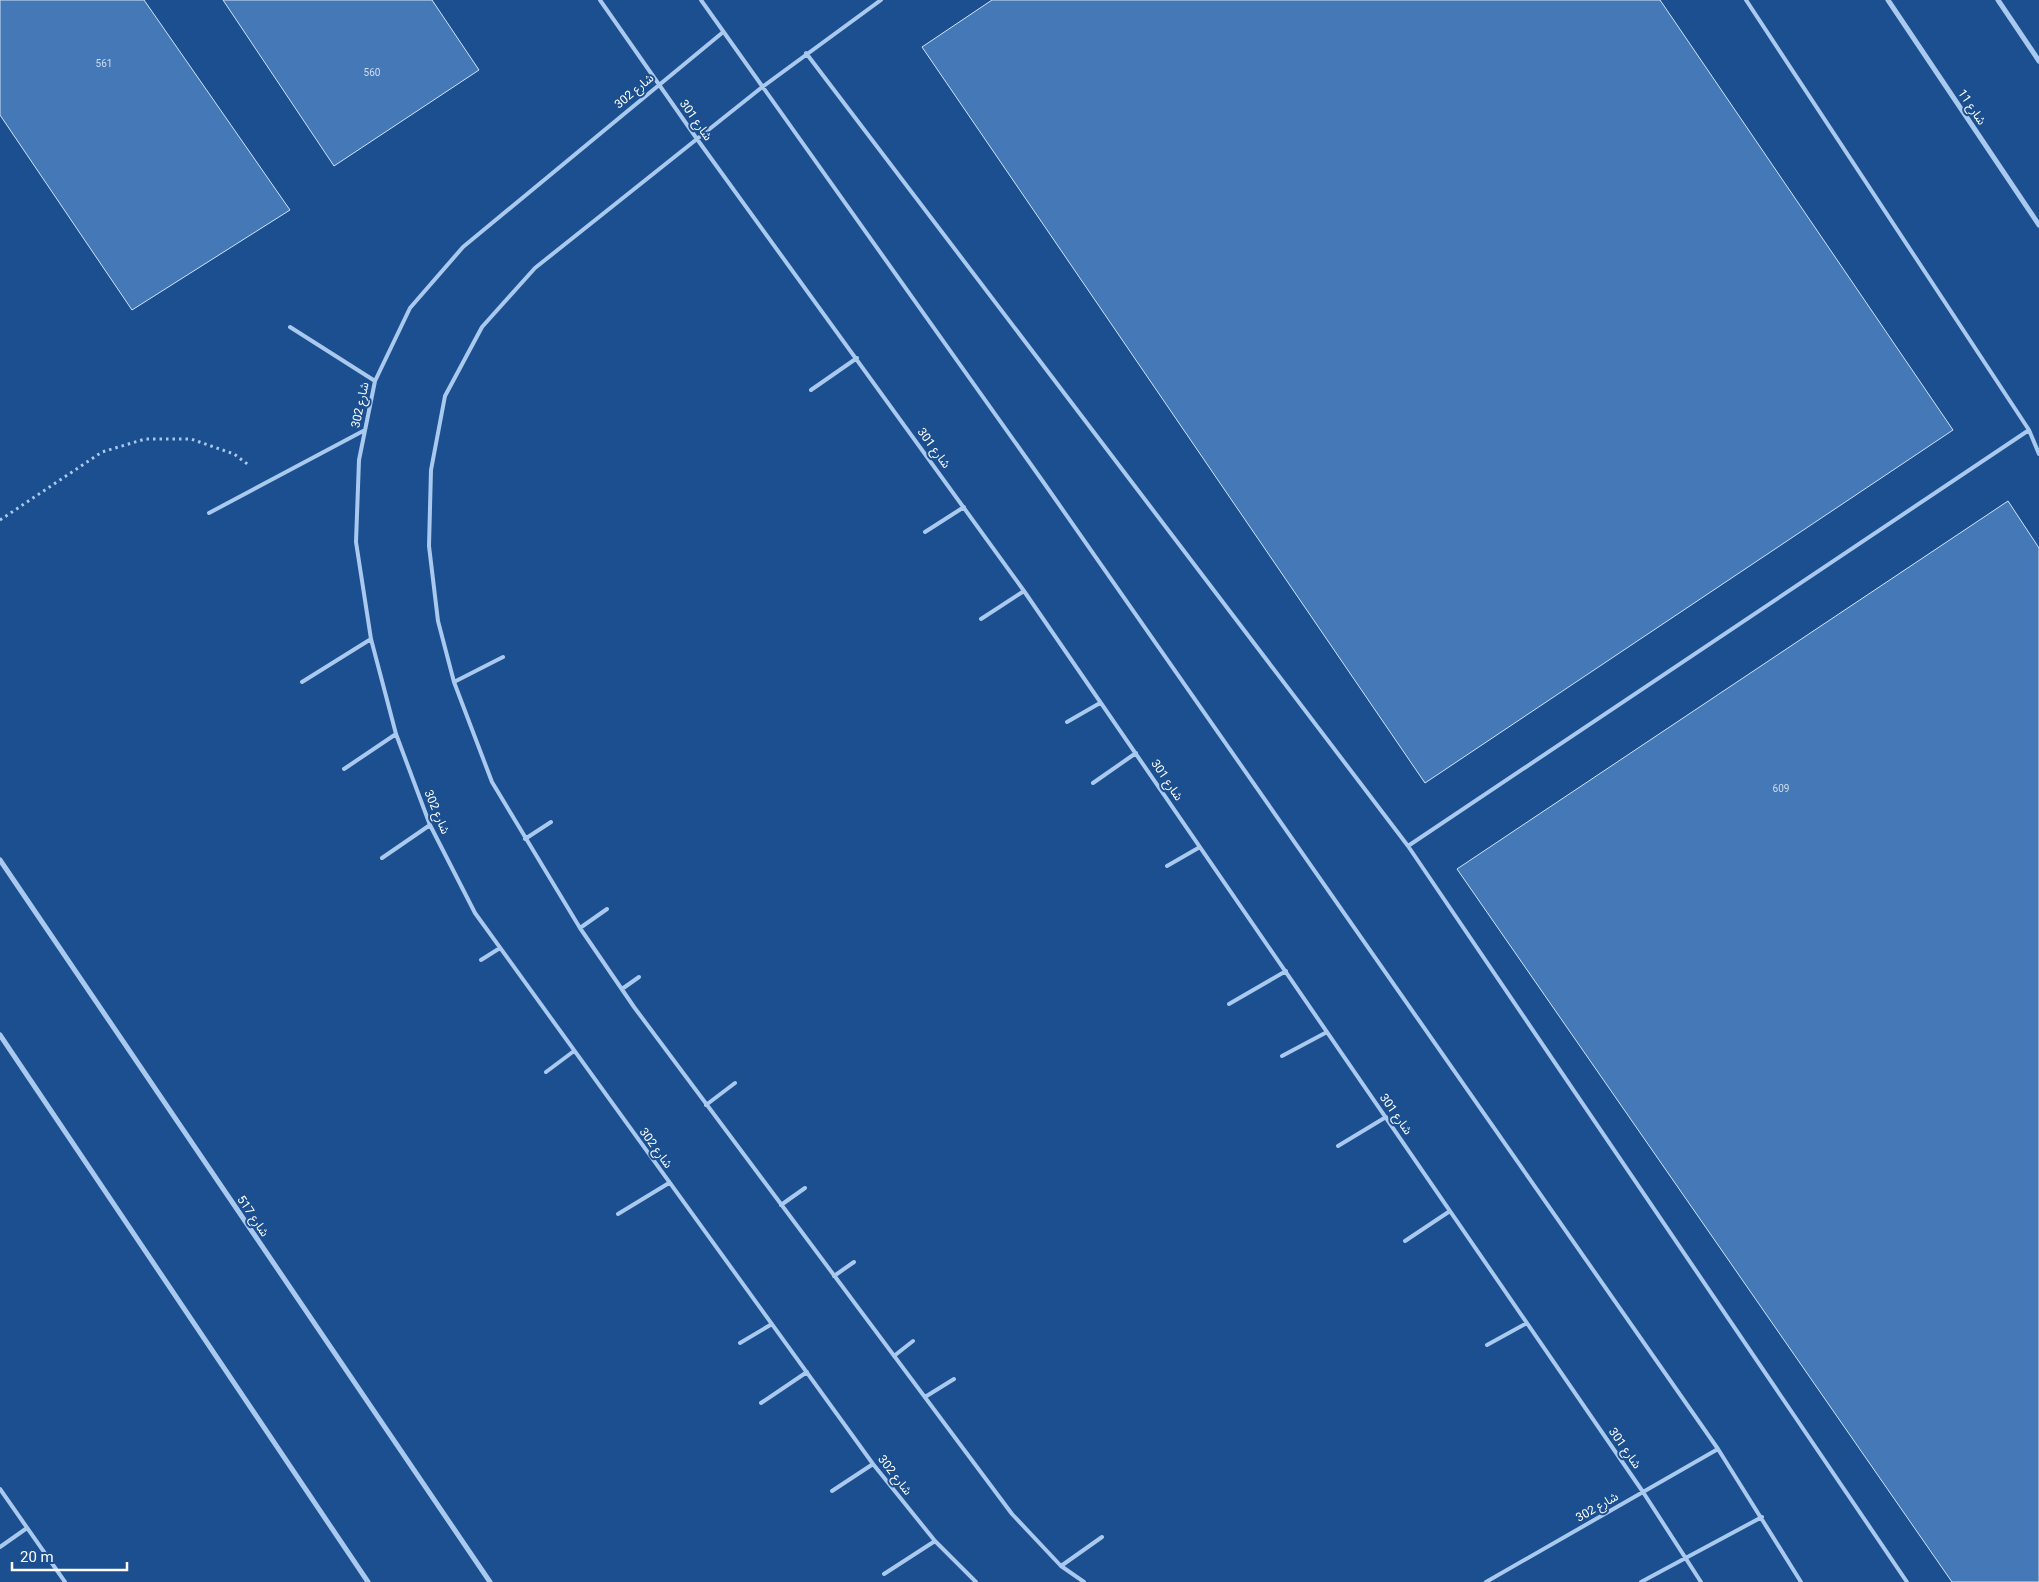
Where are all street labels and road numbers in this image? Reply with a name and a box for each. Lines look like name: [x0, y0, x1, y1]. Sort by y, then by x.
street label: شارع 302: [612, 71, 658, 113]
street label: شارع 11: [1953, 87, 1989, 129]
street label: شارع 301: [675, 97, 715, 144]
street label: شارع 302: [348, 381, 374, 430]
street label: شارع 301: [913, 425, 953, 472]
street label: شارع 301: [1147, 757, 1186, 804]
street label: شارع 302: [420, 788, 453, 837]
street label: شارع 301: [1375, 1091, 1415, 1138]
street label: شارع 302: [635, 1125, 675, 1172]
street label: شارع 517: [233, 1193, 272, 1240]
street label: شارع 301: [1604, 1425, 1644, 1472]
street label: شارع 302: [874, 1452, 915, 1499]
street label: شارع 302: [1573, 1489, 1622, 1526]

